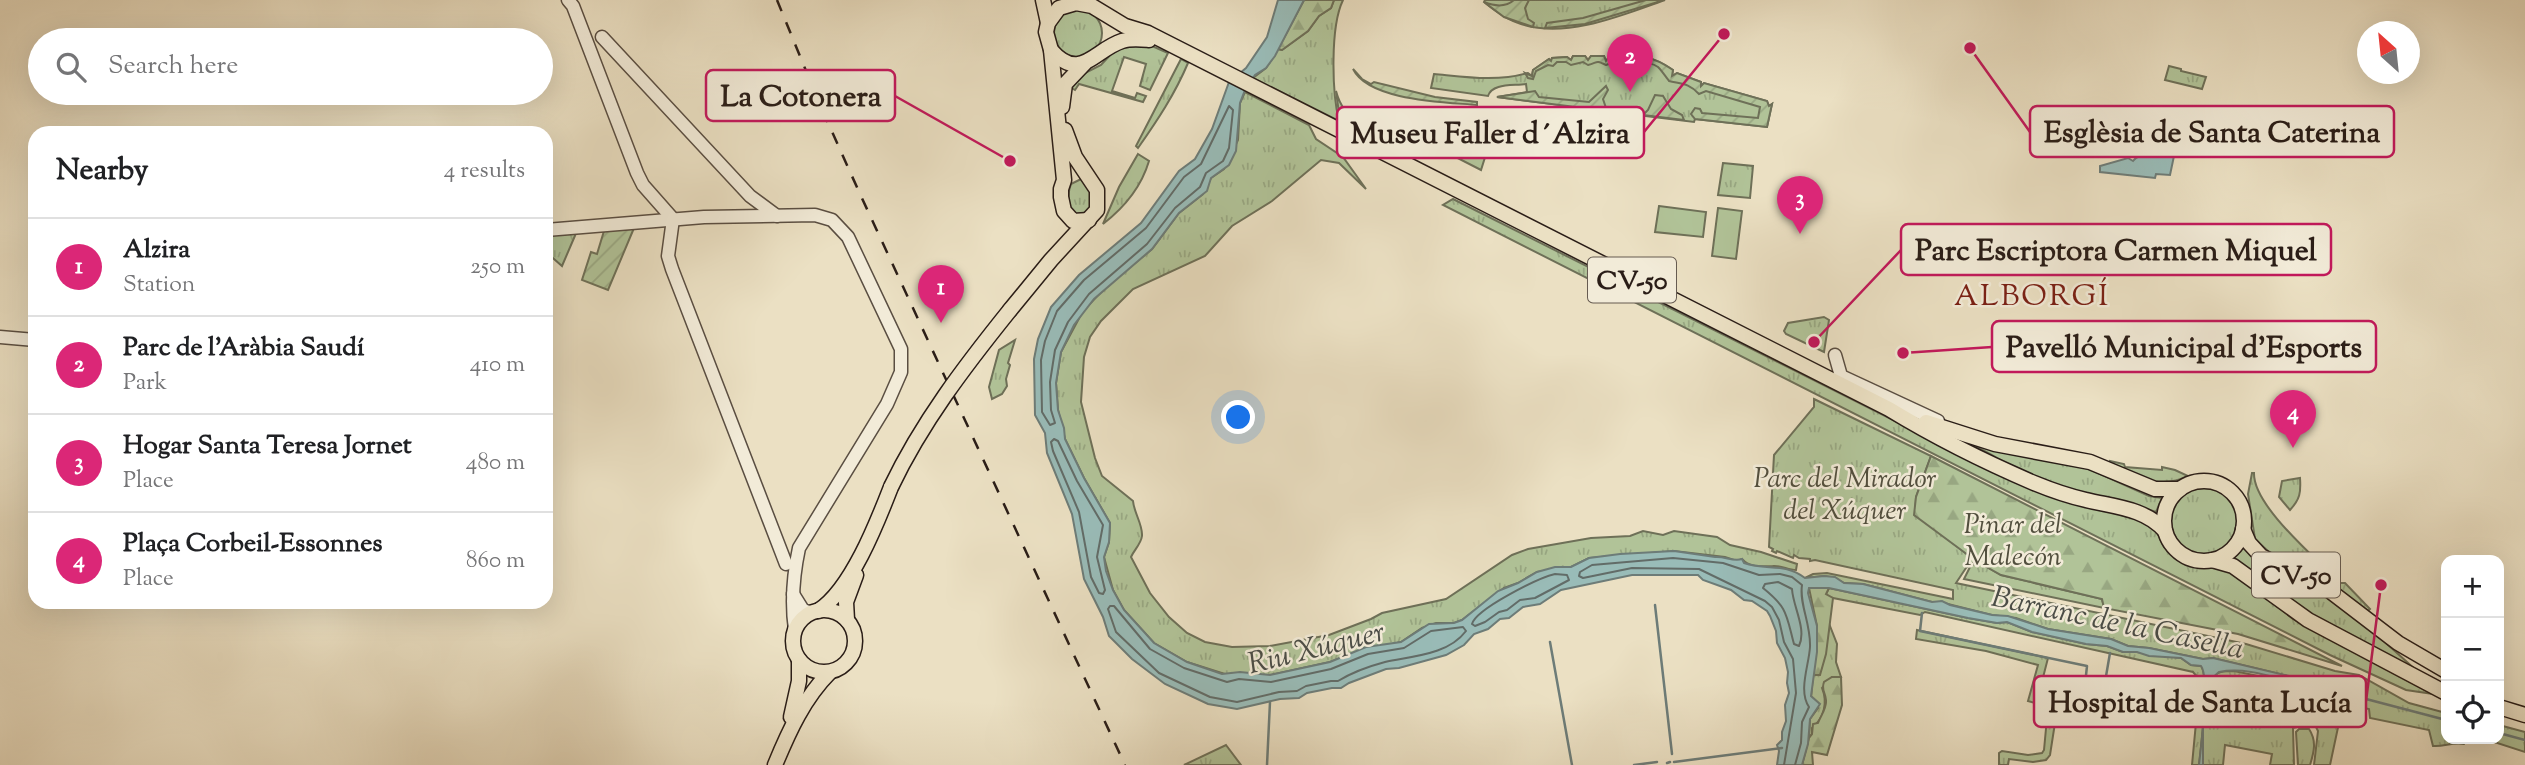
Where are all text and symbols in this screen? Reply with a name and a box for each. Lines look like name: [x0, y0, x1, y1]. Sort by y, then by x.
north arrow: [2357, 21, 2420, 84]
search box: [28, 28, 553, 105]
pin: 2: [1607, 34, 1653, 92]
icon: search: [52, 48, 90, 86]
text: Search here: [108, 48, 238, 85]
callout: La Cotonera: [706, 70, 895, 121]
text: La Cotonera: [720, 77, 882, 120]
callout: Esglèsia de Santa Caterina: [2030, 106, 2394, 157]
callout: Museu Faller d´Alzira: [1337, 107, 1644, 158]
text: Esglèsia de Santa Caterina: [2044, 113, 2380, 156]
text: Museu Faller d´Alzira: [1350, 114, 1630, 157]
text: Nearby: [56, 150, 148, 193]
text: 4 results: [444, 155, 525, 188]
pin: 3: [1777, 176, 1823, 234]
callout: Parc Escriptora Carmen Miquel: [1901, 224, 2331, 275]
text: Parc Escriptora Carmen Miquel: [1915, 231, 2318, 274]
text: Alzira: [123, 232, 190, 269]
text: 1: [75, 251, 83, 284]
text: 250 m: [470, 251, 525, 284]
road number: CV-50: [1588, 258, 1676, 302]
pin: 1: [918, 265, 964, 323]
text: Station: [123, 269, 195, 302]
district label: ALBORGÍ: [1954, 276, 2110, 319]
callout: Pavelló Municipal d'Esports: [1992, 321, 2376, 372]
text: Pavelló Municipal d'Esports: [2006, 328, 2362, 371]
text: Parc de l'Aràbia Saudí: [123, 330, 364, 367]
text: 2: [74, 349, 84, 382]
text: 410 m: [470, 349, 525, 382]
text: Park: [123, 367, 167, 400]
pin: 4: [2270, 390, 2316, 448]
your location: [1221, 400, 1255, 434]
text: Hogar Santa Teresa Jornet: [123, 428, 412, 465]
text: 3: [74, 447, 84, 480]
text: 480 m: [466, 447, 525, 480]
park label: Parc del Mirador del Xúquer: [1754, 460, 1937, 532]
text: Place: [123, 465, 174, 498]
park label: Pinar del Malecón: [1964, 506, 2062, 578]
text: Plaça Corbeil-Essonnes: [123, 526, 382, 563]
text: 4: [73, 545, 85, 578]
text: 860 m: [466, 545, 525, 578]
road number: CV-50: [2252, 552, 2340, 597]
map controls: [2441, 555, 2504, 744]
button: +: [2441, 555, 2504, 618]
text: Place: [123, 563, 174, 596]
water label: Barranc de la Casella: [1987, 577, 2248, 672]
water label: Riu Xúquer: [1244, 612, 1390, 687]
button: −: [2441, 618, 2504, 681]
callout: Hospital de Santa Lucía: [2034, 676, 2366, 727]
button: locate: [2441, 681, 2504, 744]
text: Hospital de Santa Lucía: [2048, 683, 2352, 726]

